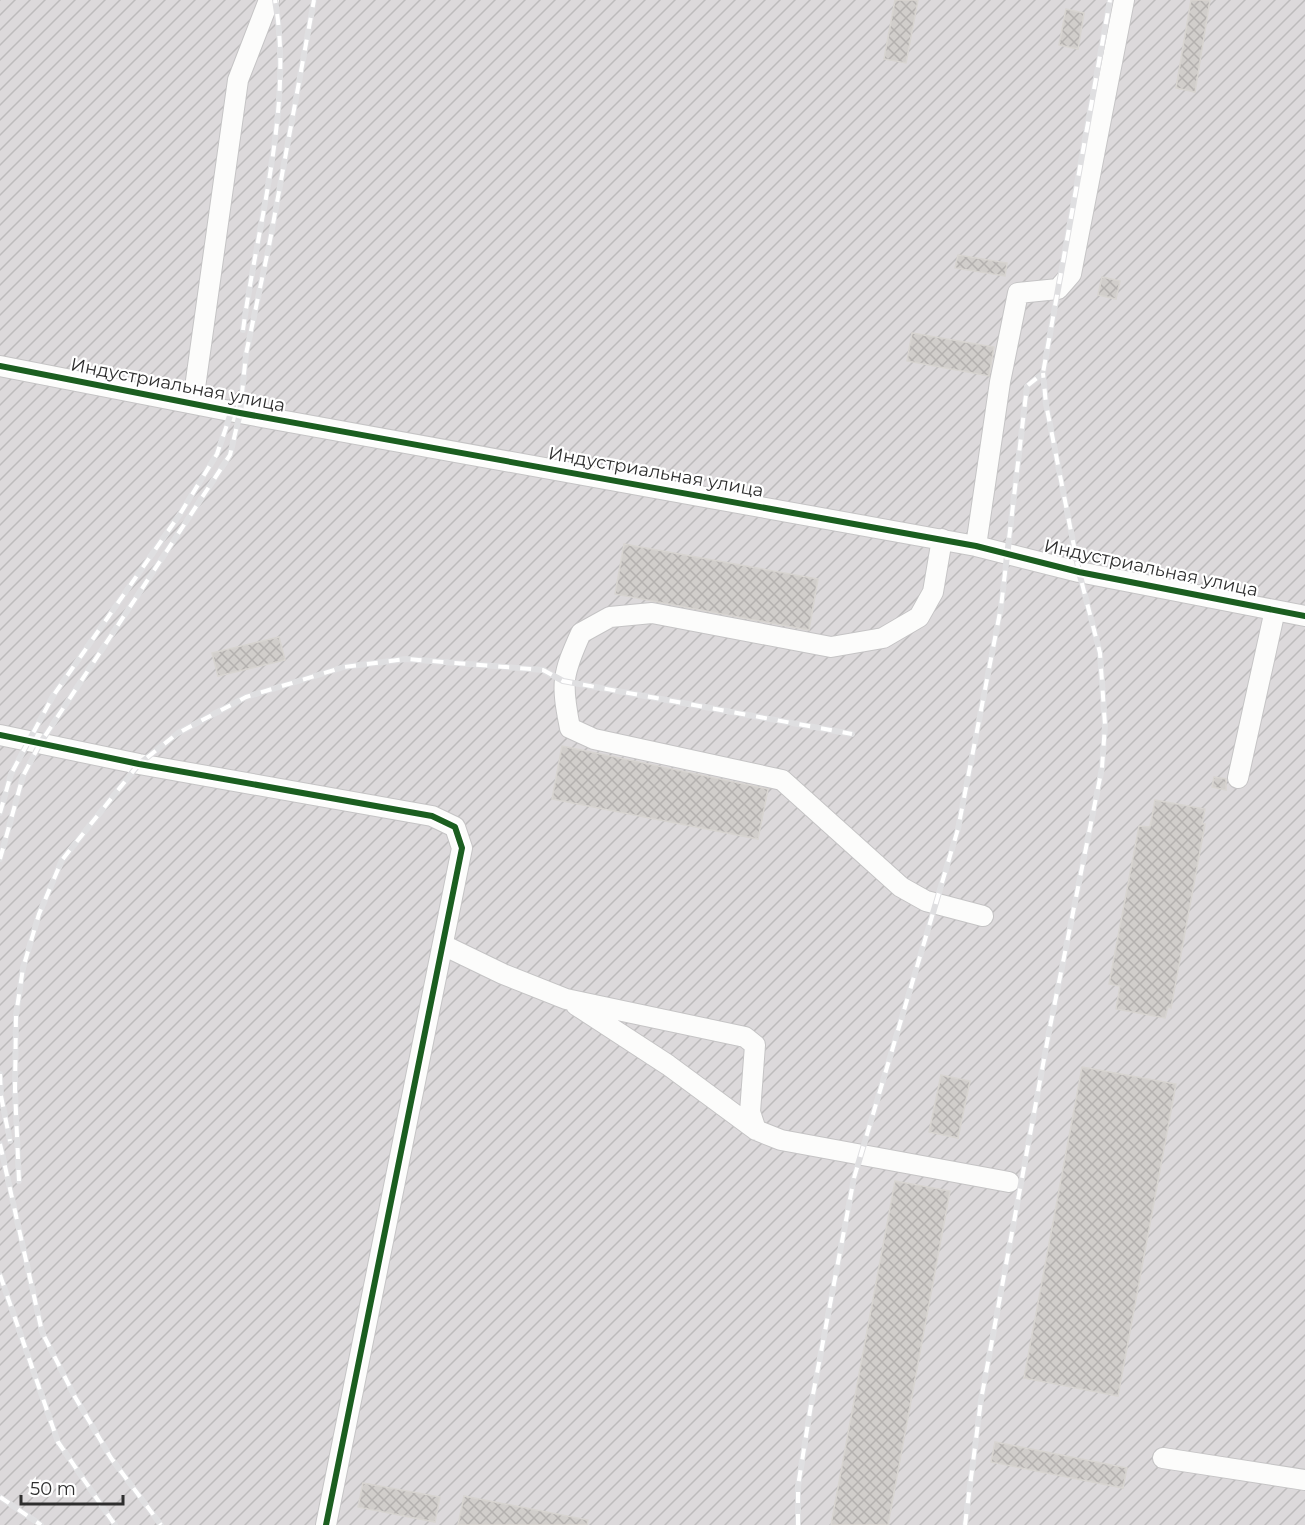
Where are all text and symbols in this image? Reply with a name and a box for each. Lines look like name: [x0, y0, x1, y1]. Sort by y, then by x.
street label: Индустриальная улица: [69, 353, 287, 417]
street label: Индустриальная улица: [547, 442, 765, 502]
street label: Индустриальная улица: [1042, 535, 1260, 601]
scale bar: [21, 1468, 123, 1506]
text: 50 m: [30, 1478, 76, 1500]

